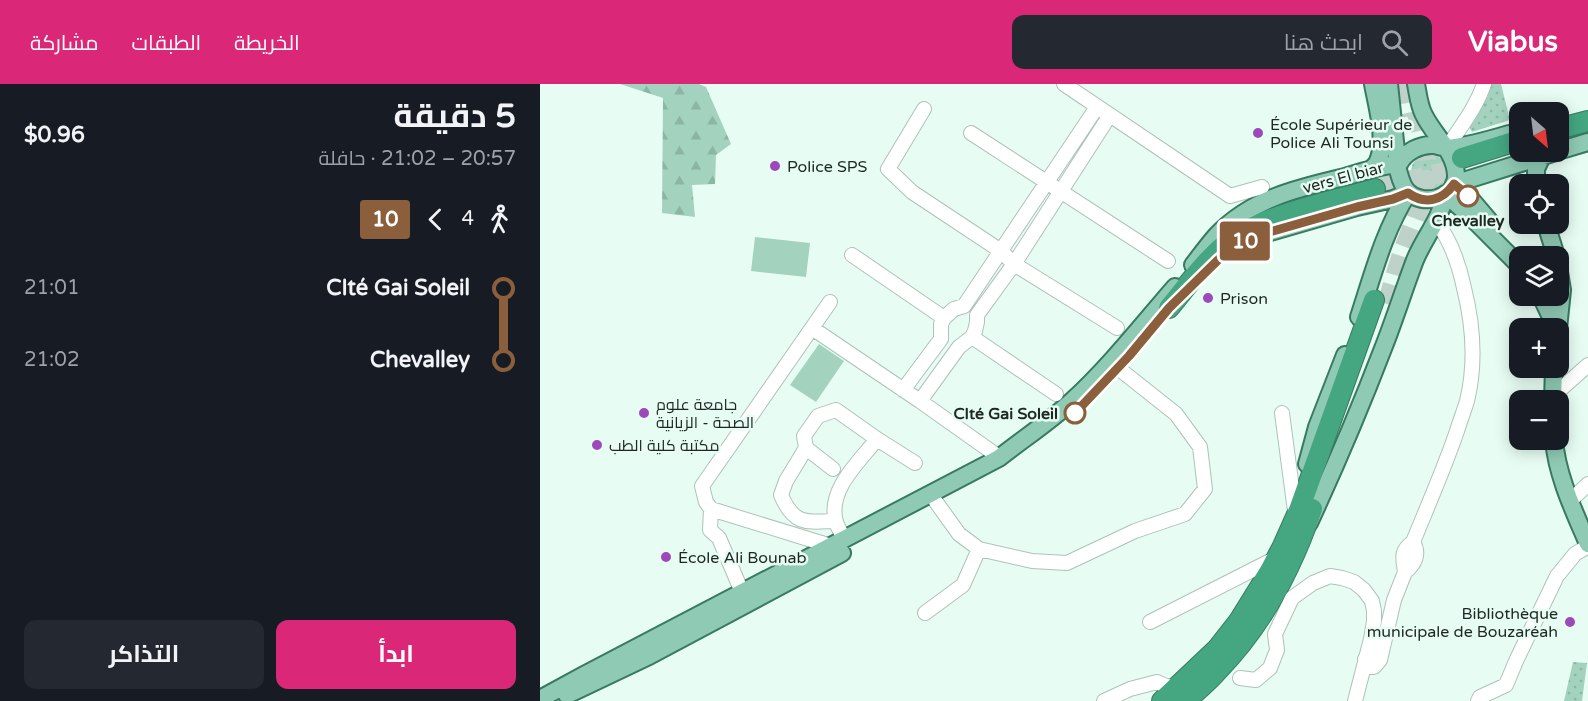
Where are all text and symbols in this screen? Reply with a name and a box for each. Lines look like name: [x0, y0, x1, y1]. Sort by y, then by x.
search box: [1012, 15, 1432, 69]
text: Viabus: [1468, 25, 1558, 59]
icon: search: [1378, 26, 1411, 59]
text: ابحث هنا: [1284, 30, 1363, 56]
text: مشاركة: [30, 31, 99, 56]
text: الطبقات: [132, 31, 201, 56]
text: الخريطة: [234, 31, 300, 56]
text: 5 دقيقة: [393, 97, 516, 136]
north arrow: [1509, 102, 1569, 162]
map controls: [1509, 102, 1569, 450]
place label: École Supérieur de Police Ali Tounsi: [1270, 115, 1412, 153]
text: $0.96: [24, 122, 85, 148]
marker: École Supérieur de Police Ali Tounsi: [1251, 126, 1265, 140]
text: 20:57 – 21:02 · حافلة: [319, 147, 516, 171]
place label: Police SPS: [787, 157, 868, 177]
street label: vers El biar: [1301, 157, 1387, 198]
marker: Police SPS: [768, 159, 782, 173]
button: locate: [1509, 174, 1569, 234]
marker: Chevalley: [1457, 185, 1479, 207]
icon: back: [419, 203, 452, 236]
icon: walk: [483, 203, 516, 236]
text: 10: [372, 207, 398, 232]
text: 4: [461, 207, 474, 231]
place label: Chevalley: [1432, 211, 1505, 231]
line badge: 10: [1218, 222, 1272, 260]
text: 10: [1232, 229, 1258, 254]
button: layers: [1509, 246, 1569, 306]
text: CIté Gai Soleil: [326, 275, 470, 301]
text: 21:01: [24, 276, 79, 300]
place label: Prison: [1220, 289, 1268, 309]
marker: Prison: [1201, 291, 1215, 305]
button: +: [1509, 318, 1569, 378]
text: Chevalley: [370, 347, 470, 373]
text: 21:02: [24, 348, 79, 372]
button: −: [1509, 390, 1569, 450]
place label: جامعة علوم الصحة - الزيانية: [656, 395, 754, 433]
marker: CIté Gai Soleil: [1064, 402, 1086, 424]
place label: CIté Gai Soleil: [953, 404, 1058, 424]
marker: جامعة علوم الصحة - الزيانية: [637, 406, 651, 420]
place label: مكتبة كلية الطب: [609, 436, 719, 456]
marker: مكتبة كلية الطب: [590, 438, 604, 452]
place label: École Ali Bounab: [678, 548, 807, 568]
marker: École Ali Bounab: [659, 550, 673, 564]
place label: Bibliothèque municipale de Bouzaréah: [1367, 604, 1558, 642]
marker: Bibliothèque municipale de Bouzaréah: [1563, 615, 1577, 629]
button: التذاكر: [24, 620, 264, 689]
button: ابدأ: [276, 620, 516, 689]

